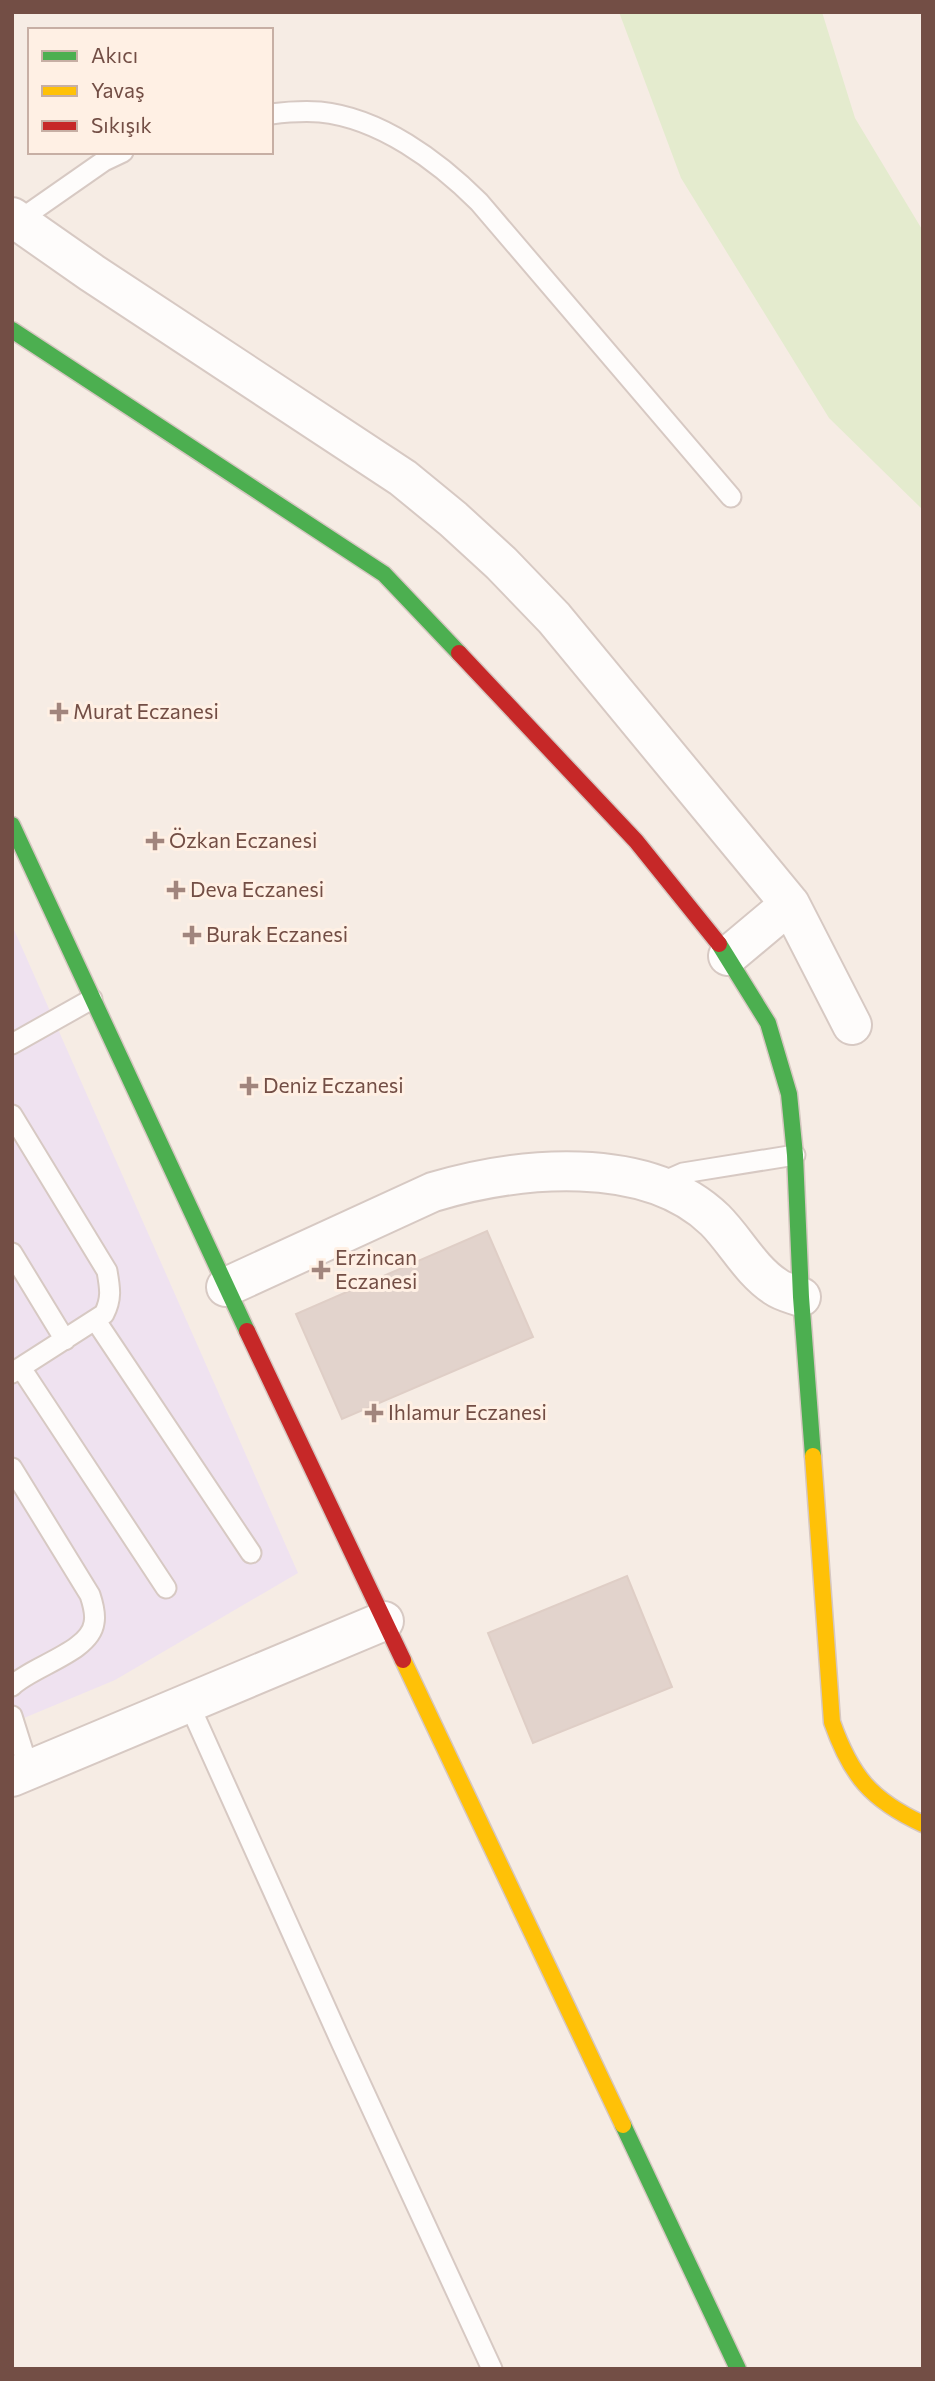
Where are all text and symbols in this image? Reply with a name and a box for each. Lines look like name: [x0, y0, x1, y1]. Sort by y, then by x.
legend: [28, 28, 273, 154]
text: Akıcı: [91, 42, 138, 67]
text: Yavaş: [91, 77, 144, 102]
text: Sıkışık: [91, 112, 152, 137]
place label: Murat Eczanesi: [73, 698, 219, 723]
marker: Murat Eczanesi: [51, 704, 67, 720]
place label: Özkan Eczanesi: [169, 827, 317, 852]
marker: Özkan Eczanesi: [147, 833, 163, 849]
place label: Deva Eczanesi: [190, 876, 324, 901]
marker: Deva Eczanesi: [168, 882, 184, 898]
place label: Burak Eczanesi: [206, 921, 348, 946]
marker: Burak Eczanesi: [184, 927, 200, 943]
place label: Deniz Eczanesi: [263, 1072, 404, 1097]
marker: Deniz Eczanesi: [241, 1078, 257, 1094]
place label: Erzincan Eczanesi: [335, 1244, 417, 1293]
marker: Erzincan Eczanesi: [313, 1262, 329, 1278]
place label: Ihlamur Eczanesi: [388, 1399, 547, 1424]
marker: Ihlamur Eczanesi: [366, 1405, 382, 1421]

